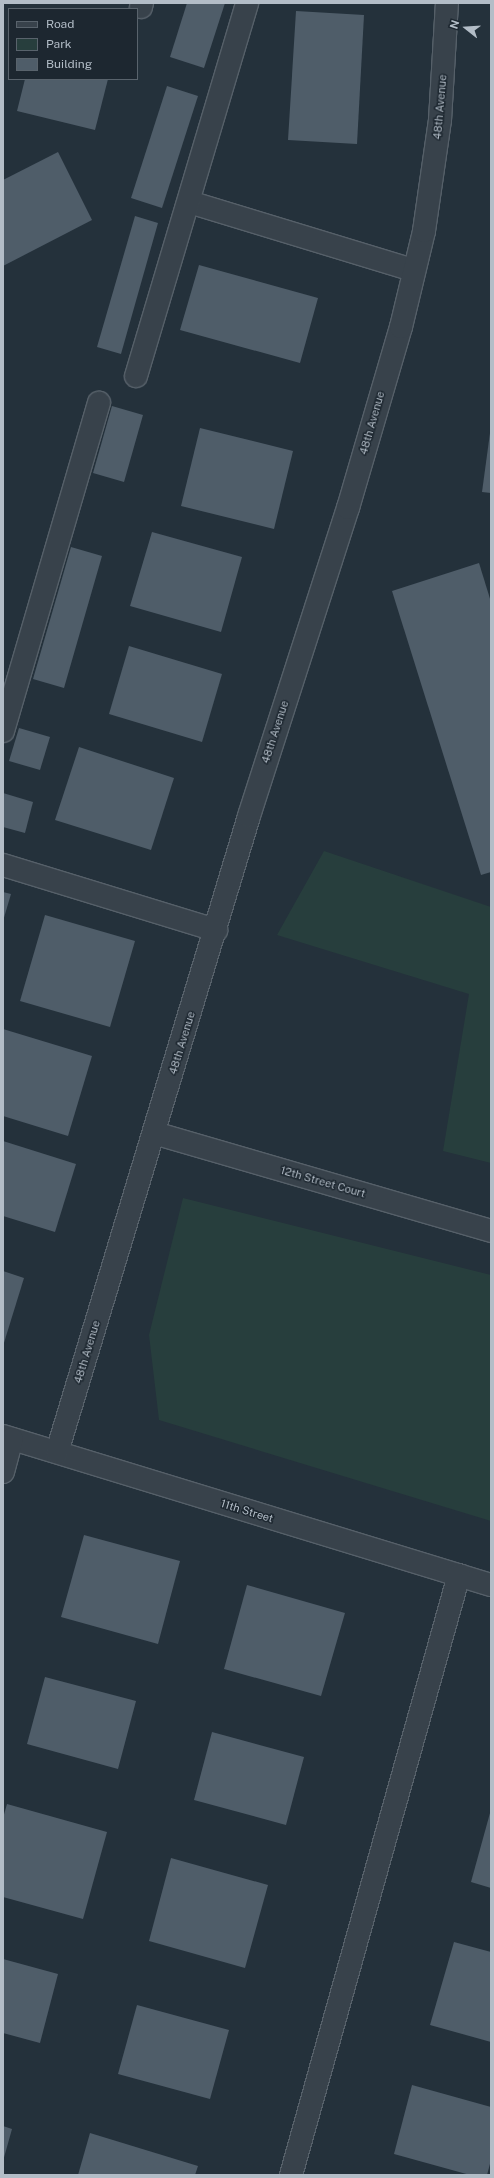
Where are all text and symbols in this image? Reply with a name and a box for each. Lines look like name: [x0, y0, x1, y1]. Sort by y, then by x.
legend: [8, 8, 138, 80]
north arrow: [446, 8, 486, 48]
text: Road: [46, 17, 74, 31]
text: N: [448, 19, 462, 30]
text: Park: [46, 37, 72, 51]
text: Building: [46, 57, 92, 71]
street label: 48th Avenue: [431, 74, 449, 140]
street label: 48th Avenue: [357, 390, 387, 456]
street label: 48th Avenue: [259, 699, 291, 765]
street label: 48th Avenue: [166, 1010, 198, 1076]
street label: 12th Street Court: [279, 1164, 367, 1200]
street label: 48th Avenue: [71, 1319, 103, 1385]
street label: 11th Street: [219, 1497, 275, 1525]

